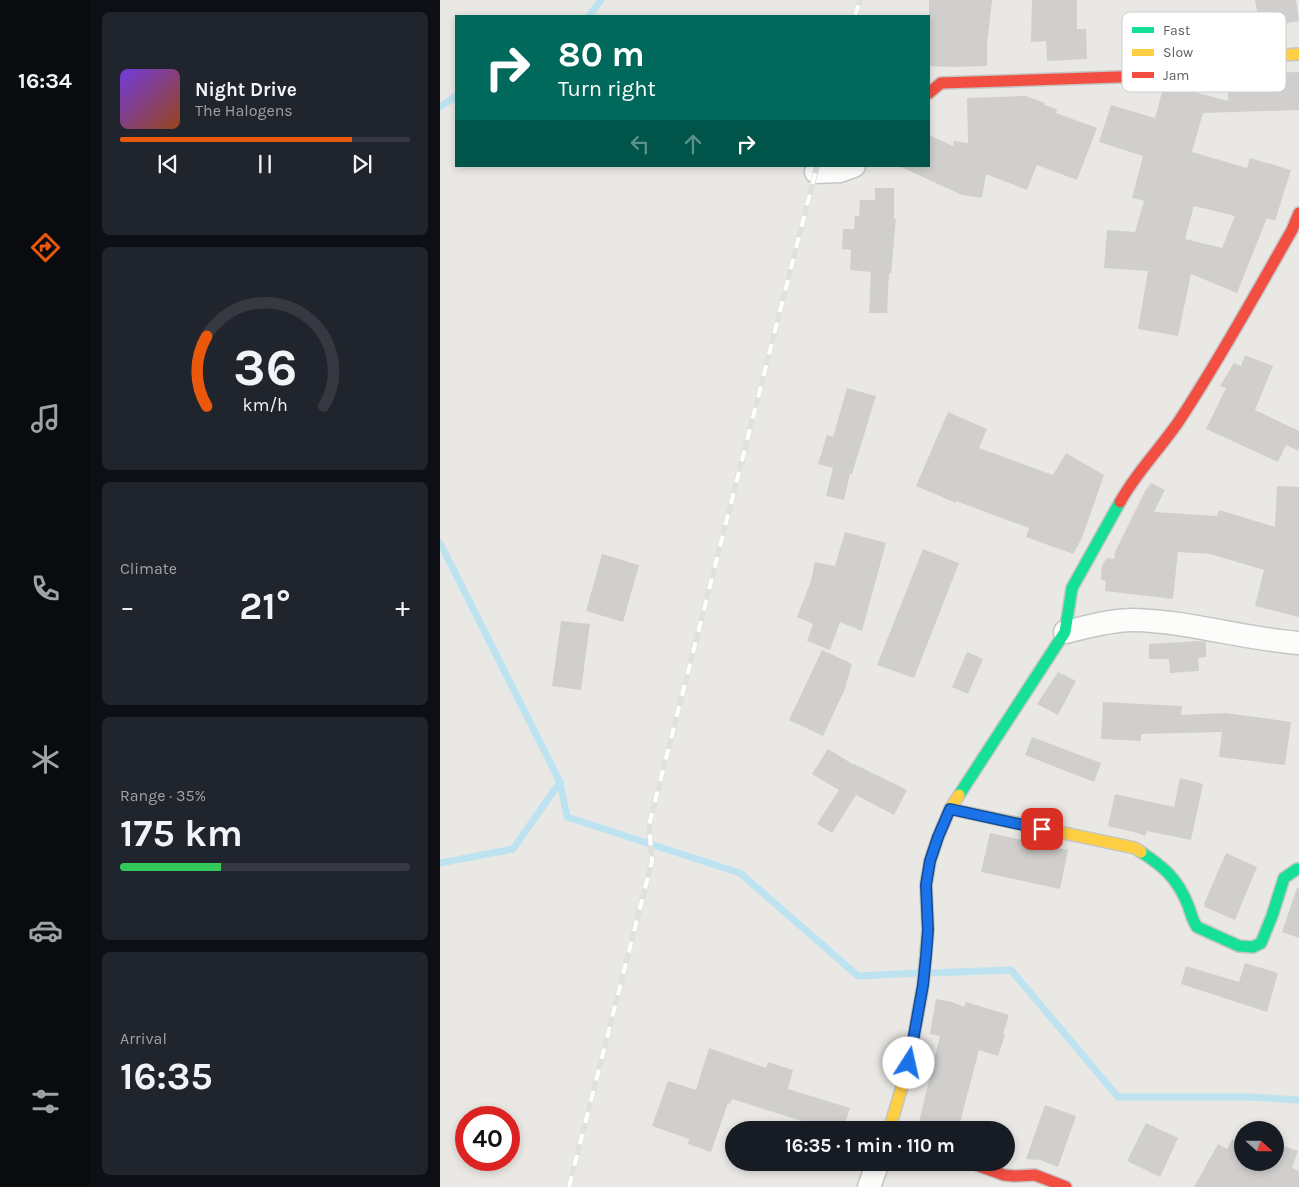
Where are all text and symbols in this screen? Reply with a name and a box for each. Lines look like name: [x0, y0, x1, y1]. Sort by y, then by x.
legend: [1122, 12, 1286, 92]
text: Fast: [1163, 22, 1190, 39]
text: 80 m: [558, 34, 645, 75]
icon: right: [475, 35, 540, 100]
text: Slow: [1163, 44, 1193, 61]
text: Jam: [1163, 67, 1189, 84]
text: 16:34: [18, 68, 72, 94]
text: Turn right: [558, 76, 656, 102]
text: Night Drive: [195, 79, 297, 101]
text: The Halogens: [195, 101, 293, 120]
icon: left: [626, 130, 654, 158]
icon: ahead: [679, 130, 707, 158]
icon: right: [732, 130, 760, 158]
icon: previous: [154, 150, 182, 178]
icon: pause: [251, 150, 279, 178]
icon: next: [348, 150, 376, 178]
icon: directions: [28, 230, 63, 265]
text: 36: [233, 337, 297, 398]
text: km/h: [242, 395, 288, 416]
icon: music: [28, 401, 63, 436]
text: Climate: [120, 559, 177, 578]
icon: phone: [28, 571, 63, 606]
text: 21°: [239, 584, 291, 629]
text: −: [120, 590, 135, 623]
text: +: [395, 590, 410, 623]
icon: climate: [28, 742, 63, 777]
text: Range · 35%: [120, 786, 206, 805]
pin: [1021, 808, 1063, 850]
text: 175 km: [120, 811, 243, 856]
icon: arrive: [1028, 815, 1056, 843]
icon: car: [28, 913, 63, 948]
text: Arrival: [120, 1029, 167, 1048]
position arrow: [882, 1036, 934, 1088]
text: 16:35: [120, 1054, 213, 1099]
icon: filters: [28, 1084, 63, 1119]
speed limit sign: 40: [455, 1106, 520, 1171]
north arrow: [1234, 1121, 1284, 1171]
map controls: [1234, 1121, 1284, 1171]
text: 16:35 · 1 min · 110 m: [785, 1135, 955, 1157]

